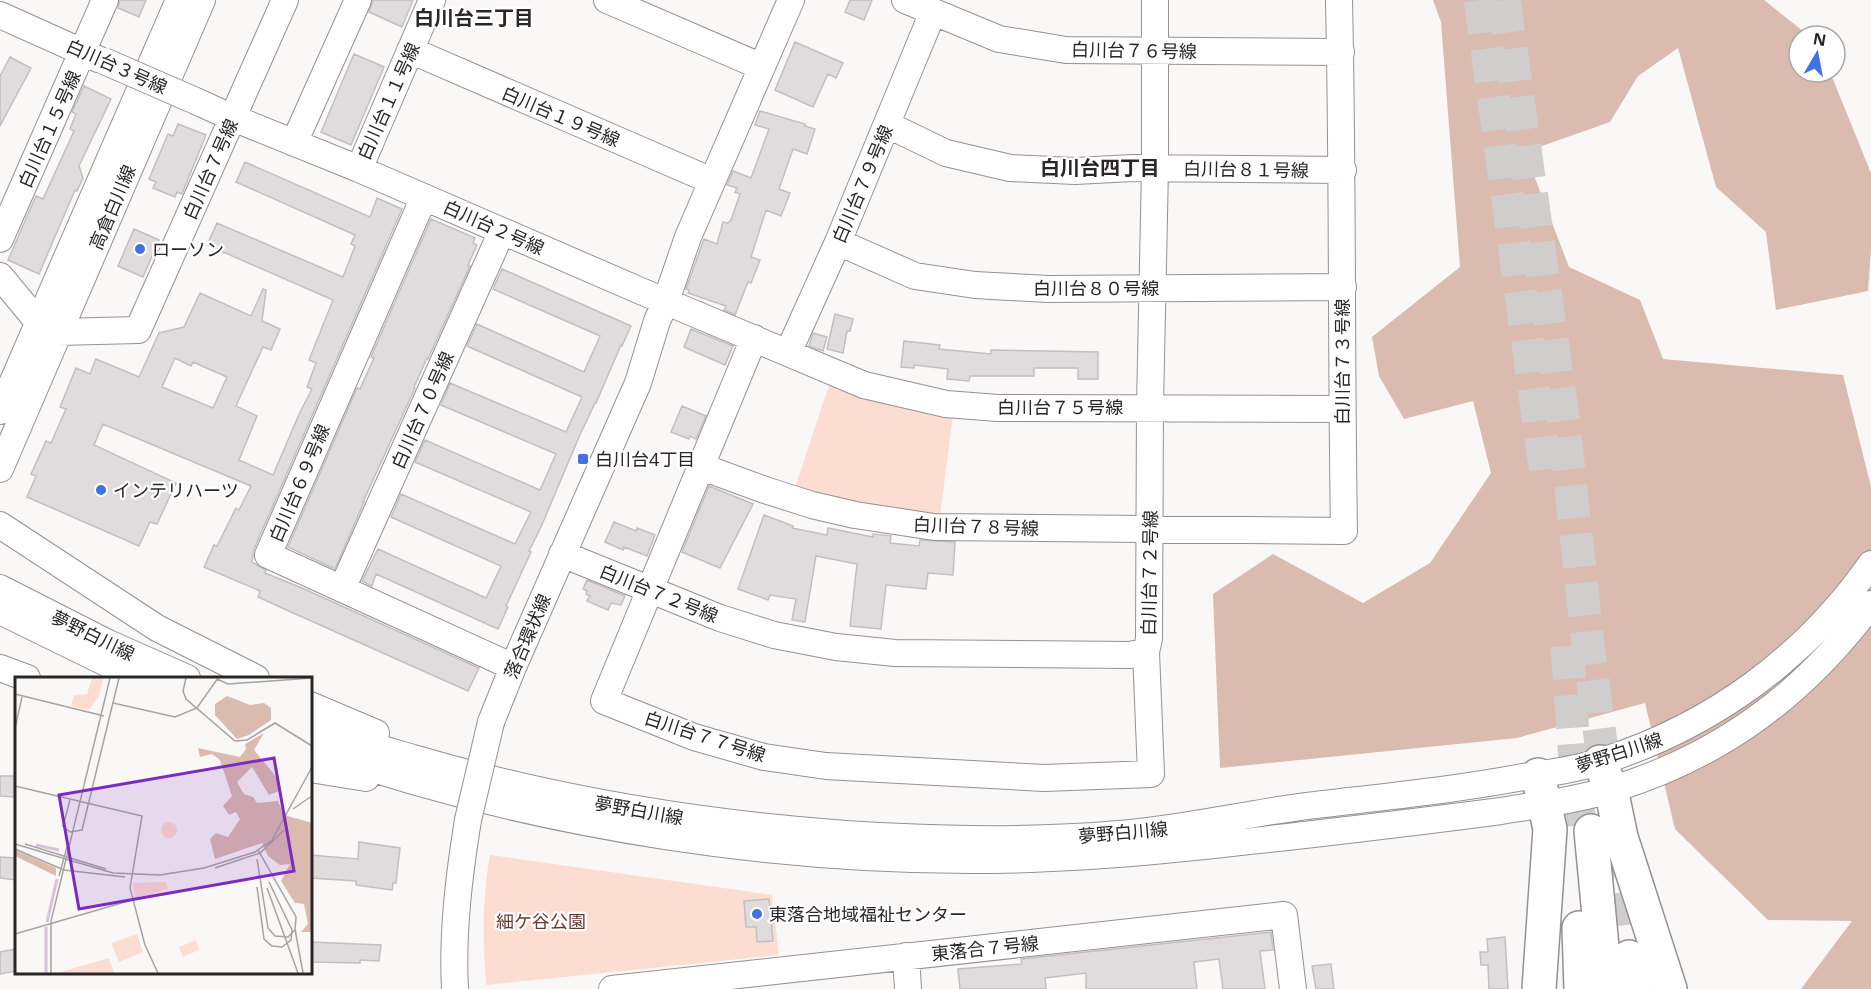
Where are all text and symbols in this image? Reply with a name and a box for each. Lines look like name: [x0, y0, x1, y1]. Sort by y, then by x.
district label: 白川台三丁目: [414, 4, 534, 31]
north arrow: [1787, 24, 1847, 84]
text: N: [1811, 27, 1828, 51]
street label: 白川台３号線: [63, 33, 171, 99]
street label: 白川台７６号線: [1071, 37, 1197, 63]
street label: 白川台１１号線: [351, 39, 425, 163]
street label: 白川台１５号線: [12, 67, 86, 191]
street label: 白川台１９号線: [498, 80, 624, 152]
street label: 白川台７号線: [177, 115, 243, 223]
street label: 白川台７９号線: [826, 121, 898, 247]
district label: 白川台四丁目: [1040, 154, 1160, 181]
street label: 白川台８１号線: [1183, 156, 1309, 182]
street label: 高倉白川線: [83, 161, 141, 253]
street label: 白川台２号線: [440, 194, 548, 260]
place label: ローソン: [152, 237, 224, 261]
marker: ローソン: [133, 242, 147, 256]
street label: 白川台８０号線: [1033, 276, 1159, 300]
street label: 白川台７３号線: [1330, 299, 1354, 425]
street label: 白川台７０号線: [385, 348, 459, 472]
street label: 白川台７５号線: [997, 395, 1123, 419]
street label: 白川台６９号線: [263, 420, 335, 546]
place label: 白川台4丁目: [595, 447, 695, 471]
marker: 白川台4丁目: [576, 452, 590, 466]
place label: インテリハーツ: [113, 478, 239, 502]
marker: インテリハーツ: [94, 483, 108, 497]
street label: 白川台７２号線: [1136, 510, 1162, 636]
street label: 白川台７８号線: [913, 512, 1039, 540]
street label: 白川台７２号線: [596, 558, 722, 628]
street label: 落合環状線: [498, 590, 556, 682]
street label: 夢野白川線: [47, 604, 139, 666]
inset map: [15, 677, 312, 974]
street label: 白川台７７号線: [641, 705, 769, 767]
street label: 夢野白川線: [1572, 727, 1666, 777]
street label: 夢野白川線: [593, 790, 685, 830]
street label: 夢野白川線: [1077, 816, 1169, 848]
place label: 東落合地域福祉センター: [769, 902, 967, 926]
marker: 東落合地域福祉センター: [750, 907, 764, 921]
park label: 細ケ谷公園: [496, 909, 586, 933]
street label: 東落合７号線: [930, 930, 1040, 966]

